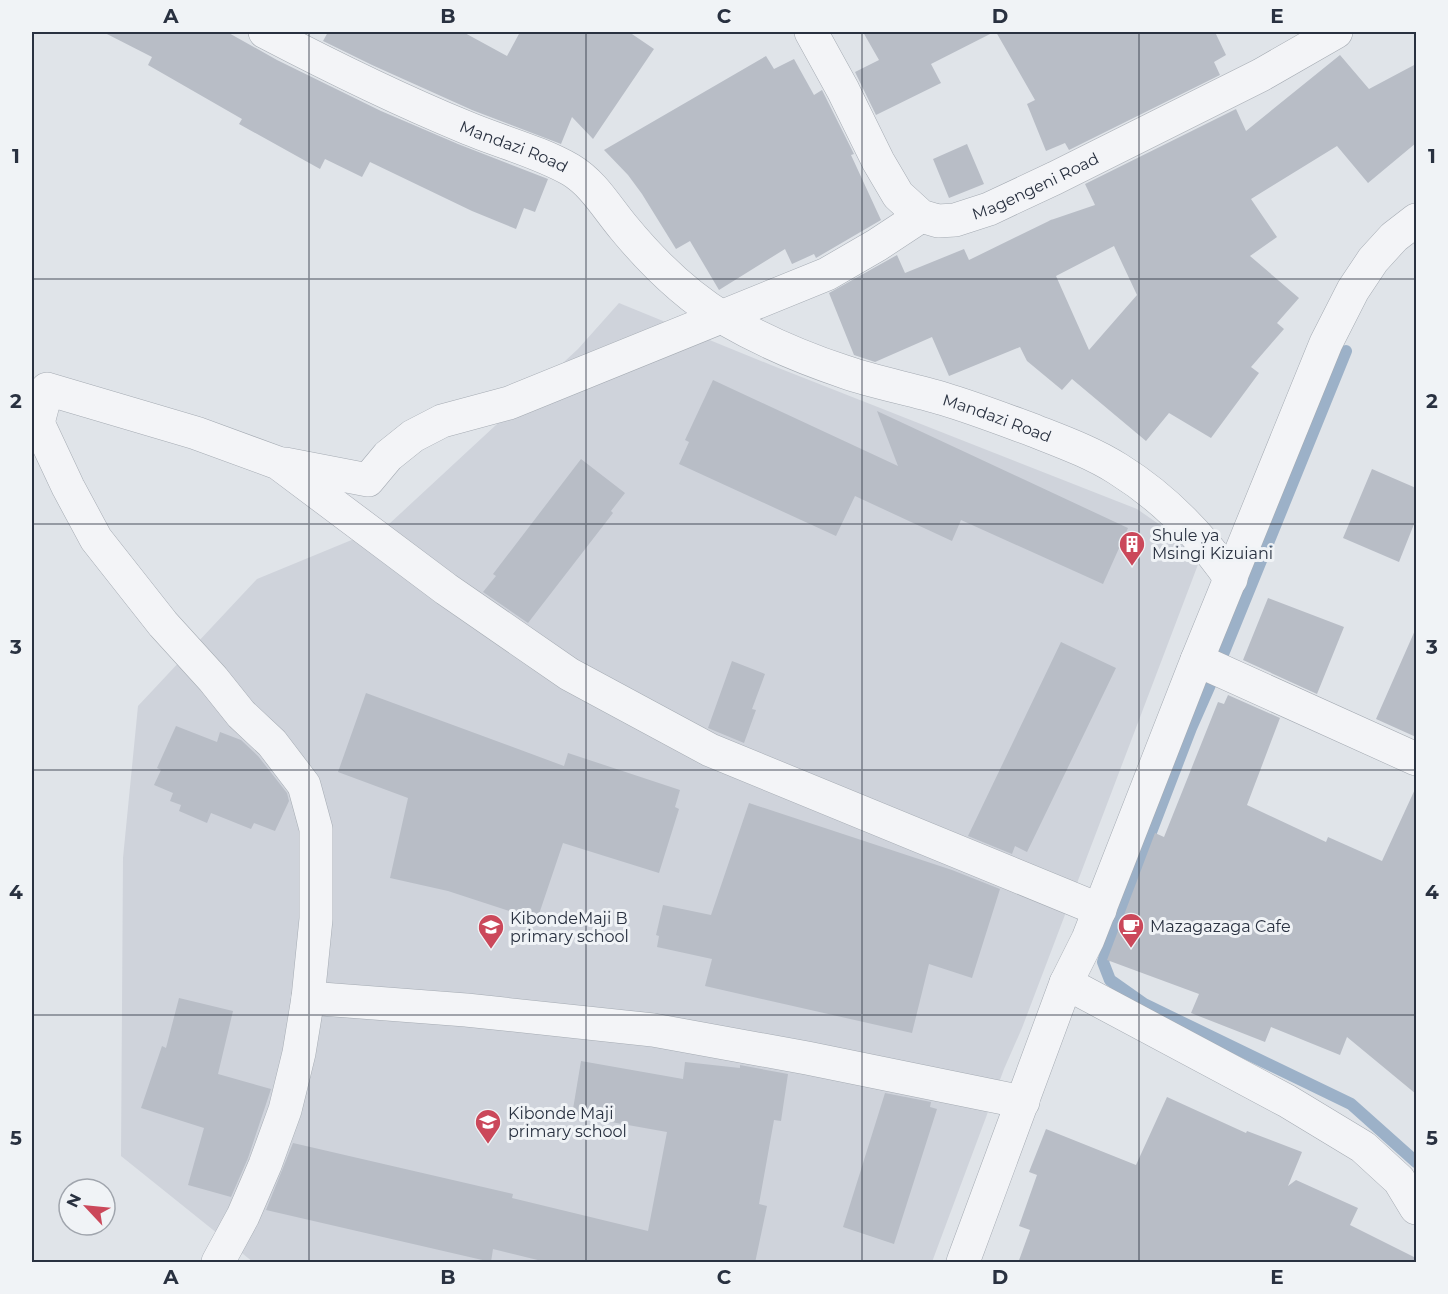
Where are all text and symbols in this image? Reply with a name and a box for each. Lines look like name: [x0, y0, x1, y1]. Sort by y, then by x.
text: A: [162, 4, 179, 28]
text: B: [440, 4, 456, 28]
text: C: [717, 4, 732, 28]
text: D: [992, 4, 1008, 28]
text: E: [1270, 4, 1284, 28]
street label: Mandazi Road: [457, 116, 571, 176]
text: 1: [12, 144, 20, 168]
text: 1: [1428, 144, 1436, 168]
street label: Magengeni Road: [969, 148, 1102, 223]
text: 2: [10, 389, 22, 413]
text: 2: [1426, 389, 1438, 413]
street label: Mandazi Road: [940, 390, 1054, 446]
place label: Shule ya Msingi Kizuiani: [1152, 526, 1273, 563]
building icon: Shule ya Msingi Kizuiani: [1117, 529, 1147, 567]
text: 3: [9, 635, 22, 659]
text: 3: [1425, 635, 1438, 659]
text: 4: [9, 880, 23, 904]
text: 4: [1425, 880, 1439, 904]
place label: KibondeMaji B primary school: [510, 909, 629, 946]
cafe icon: Mazagazaga Cafe: [1116, 911, 1146, 949]
school or university icon: KibondeMaji B primary school: [476, 912, 506, 950]
place label: Mazagazaga Cafe: [1150, 917, 1291, 936]
place label: Kibonde Maji primary school: [508, 1104, 627, 1141]
school or university icon: Kibonde Maji primary school: [473, 1107, 503, 1145]
text: 5: [10, 1126, 22, 1150]
text: 5: [1426, 1126, 1438, 1150]
north arrow: [57, 1177, 117, 1237]
text: N: [63, 1191, 85, 1211]
text: A: [162, 1265, 179, 1289]
text: B: [440, 1265, 456, 1289]
text: C: [717, 1265, 732, 1289]
text: D: [992, 1265, 1008, 1289]
text: E: [1270, 1265, 1284, 1289]

